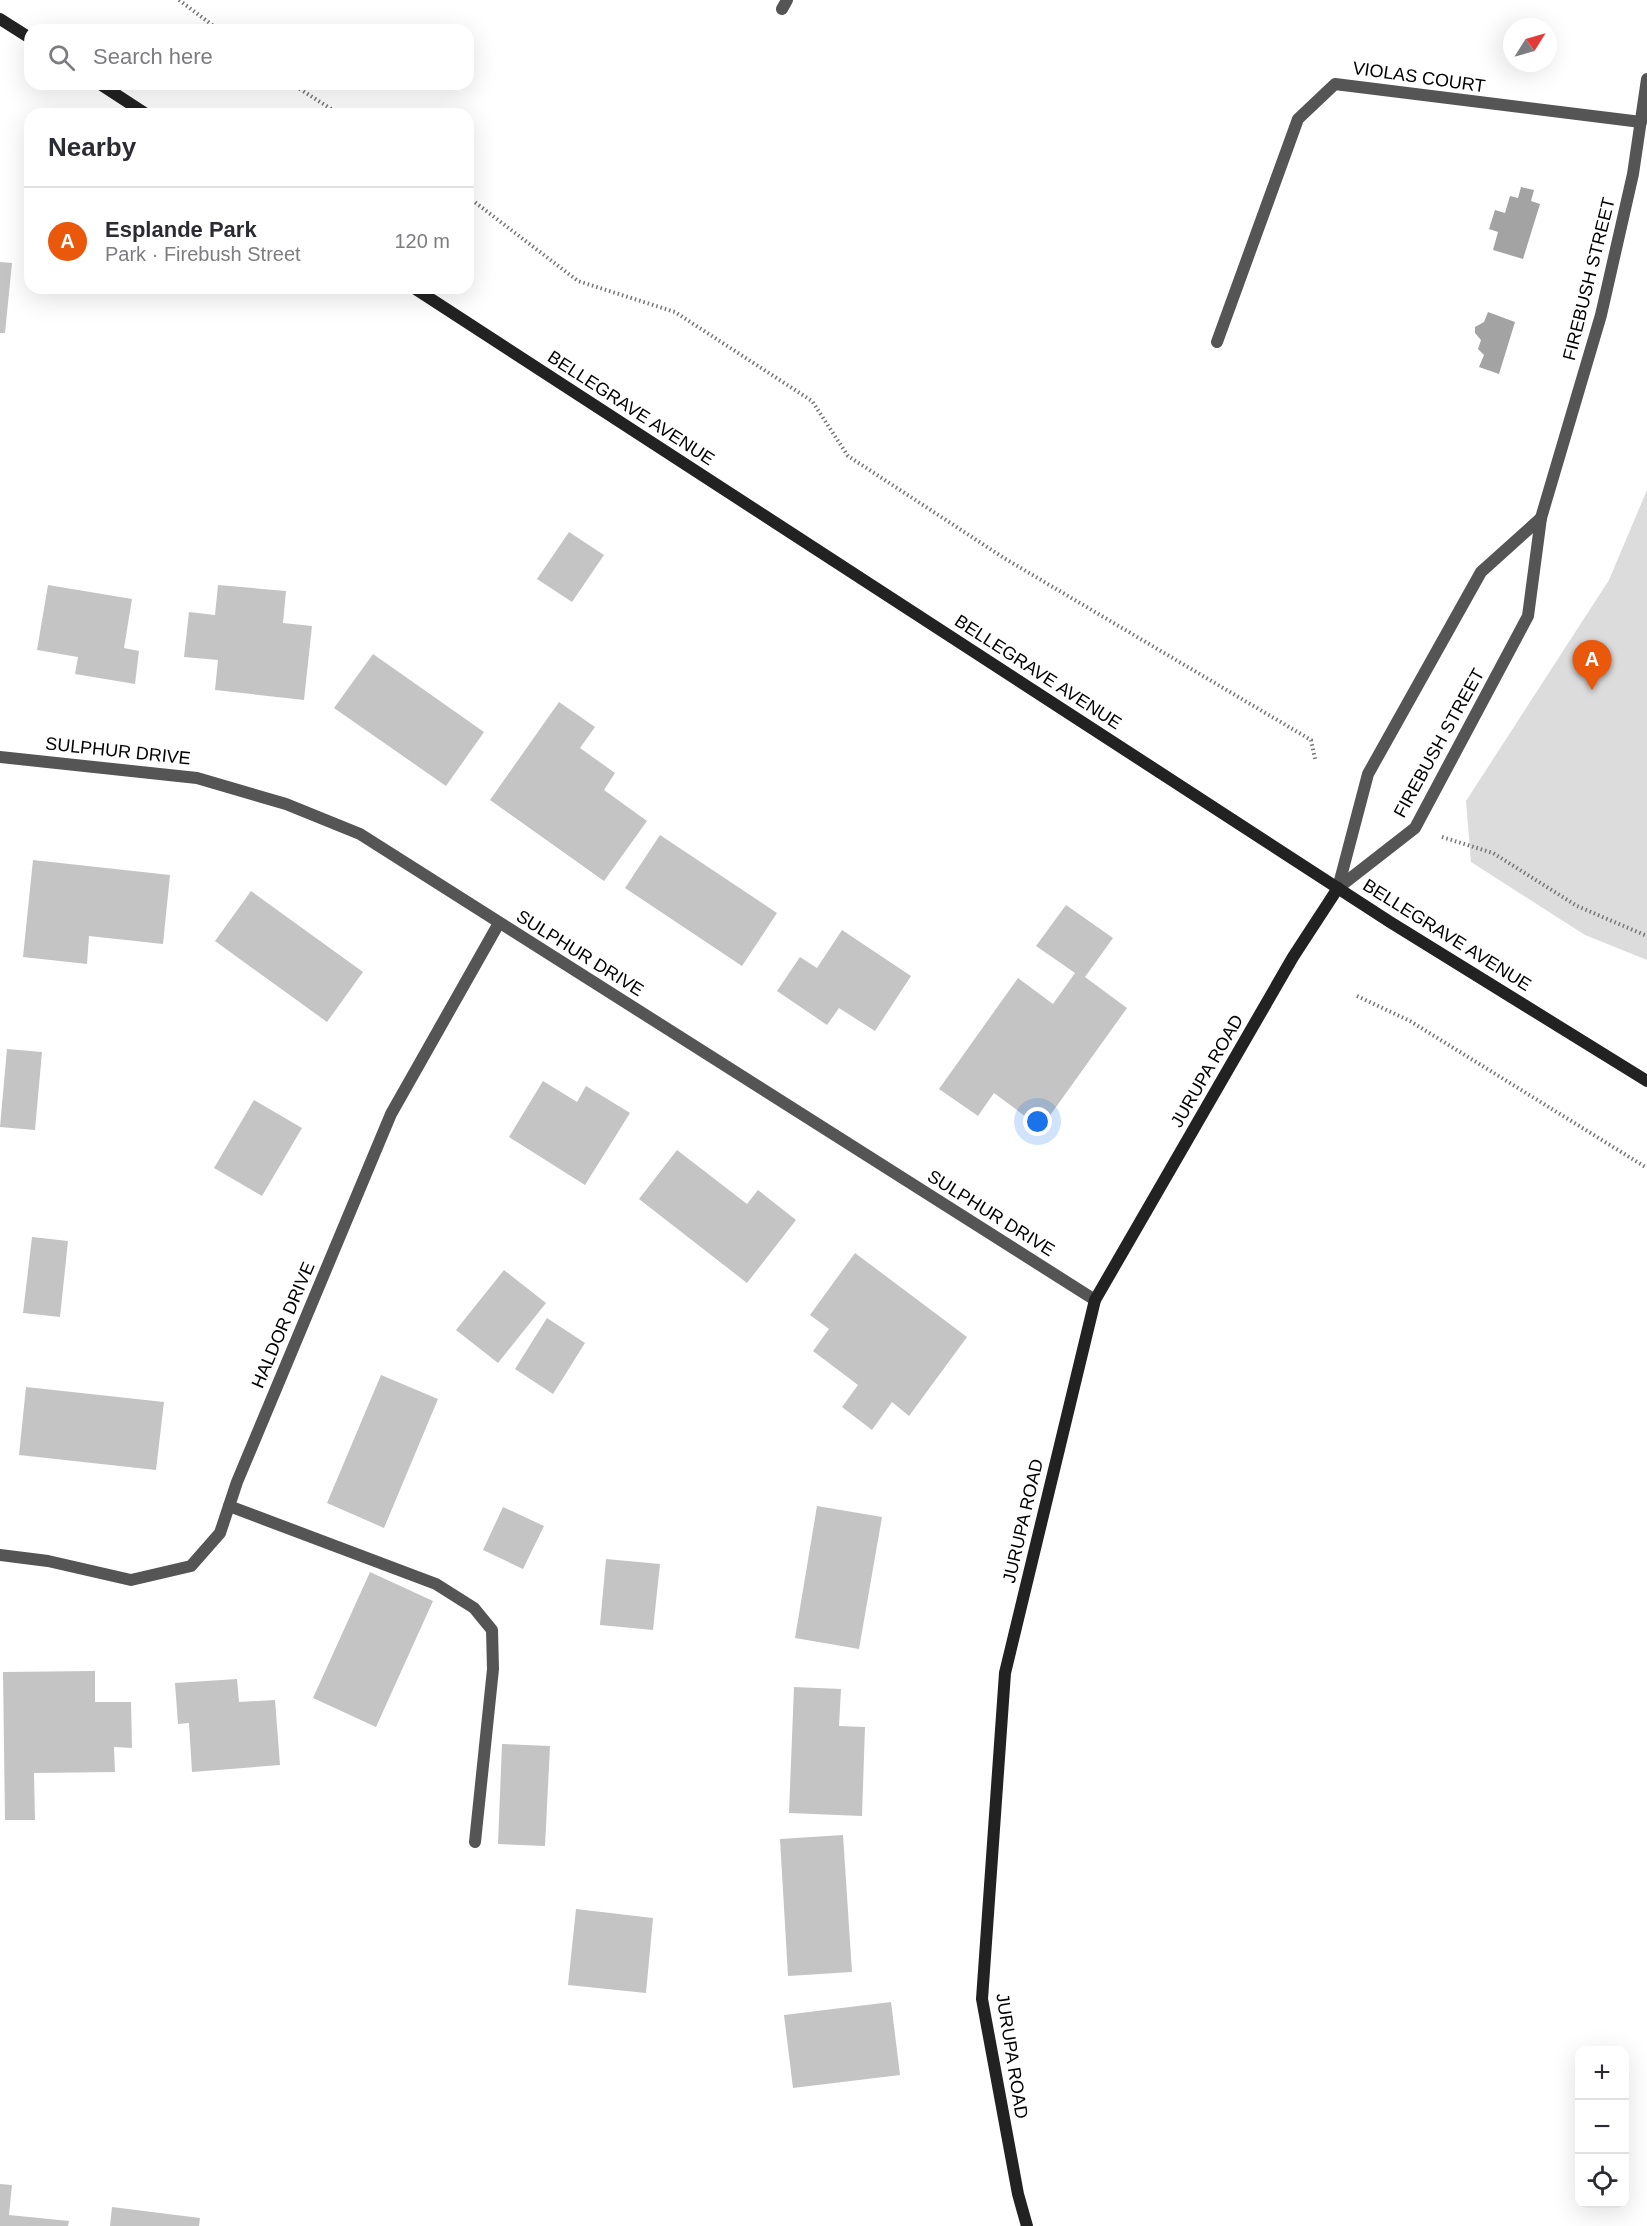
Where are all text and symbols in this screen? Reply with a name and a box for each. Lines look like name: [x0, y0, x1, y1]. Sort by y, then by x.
north arrow: [1503, 18, 1557, 72]
search box: [24, 24, 474, 90]
icon: search: [45, 41, 78, 74]
text: Search here: [93, 44, 213, 69]
street label: VIOLAS COURT: [1351, 58, 1487, 96]
text: Nearby: [48, 132, 136, 162]
street label: FIREBUSH STREET: [1559, 196, 1619, 362]
text: Esplande Park: [105, 217, 257, 242]
text: A: [60, 230, 75, 252]
text: 120 m: [394, 230, 450, 252]
text: Park · Firebush Street: [105, 243, 301, 265]
street label: BELLEGRAVE AVENUE: [544, 347, 718, 469]
street label: BELLEGRAVE AVENUE: [951, 611, 1125, 733]
pin: A: [1572, 640, 1612, 690]
street label: FIREBUSH STREET: [1390, 665, 1488, 821]
street label: SULPHUR DRIVE: [44, 733, 192, 769]
street label: BELLEGRAVE AVENUE: [1359, 875, 1535, 995]
street label: SULPHUR DRIVE: [513, 906, 647, 1000]
street label: JURUPA ROAD: [1167, 1011, 1247, 1131]
your location: [1023, 1107, 1052, 1136]
street label: SULPHUR DRIVE: [924, 1166, 1058, 1260]
street label: HALDOR DRIVE: [247, 1259, 319, 1391]
street label: JURUPA ROAD: [999, 1457, 1047, 1585]
street label: JURUPA ROAD: [992, 1992, 1032, 2120]
map controls: [1575, 2046, 1629, 2208]
button: +: [1575, 2046, 1629, 2100]
button: −: [1575, 2100, 1629, 2154]
button: locate: [1575, 2154, 1629, 2208]

